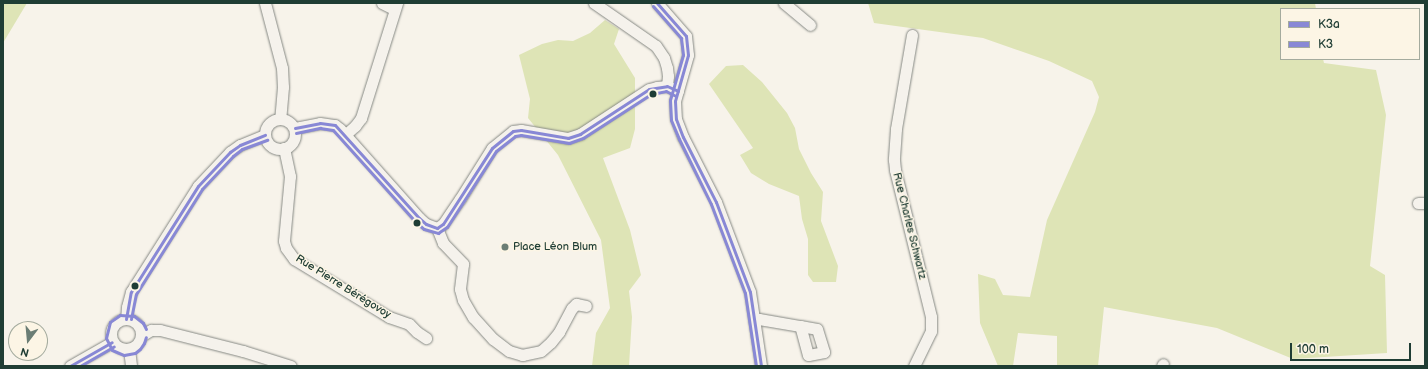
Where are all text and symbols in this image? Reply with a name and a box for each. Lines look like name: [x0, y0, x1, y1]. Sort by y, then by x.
legend: [1280, 8, 1420, 60]
text: K3a: [1318, 17, 1340, 32]
text: K3: [1318, 37, 1333, 52]
unlabelled marker: [648, 89, 658, 99]
street label: Rue Charles Schwartz: [889, 171, 929, 281]
unlabelled marker: [412, 218, 422, 228]
place label: Place Léon Blum: [513, 240, 597, 254]
marker: Place Léon Blum: [500, 242, 510, 252]
street label: Rue Pierre Bérégovoy: [293, 252, 393, 322]
unlabelled marker: [130, 281, 140, 291]
north arrow: [8, 321, 48, 361]
scale bar: [1292, 335, 1413, 361]
text: 100 m: [1297, 342, 1329, 357]
text: N: [19, 345, 31, 359]

